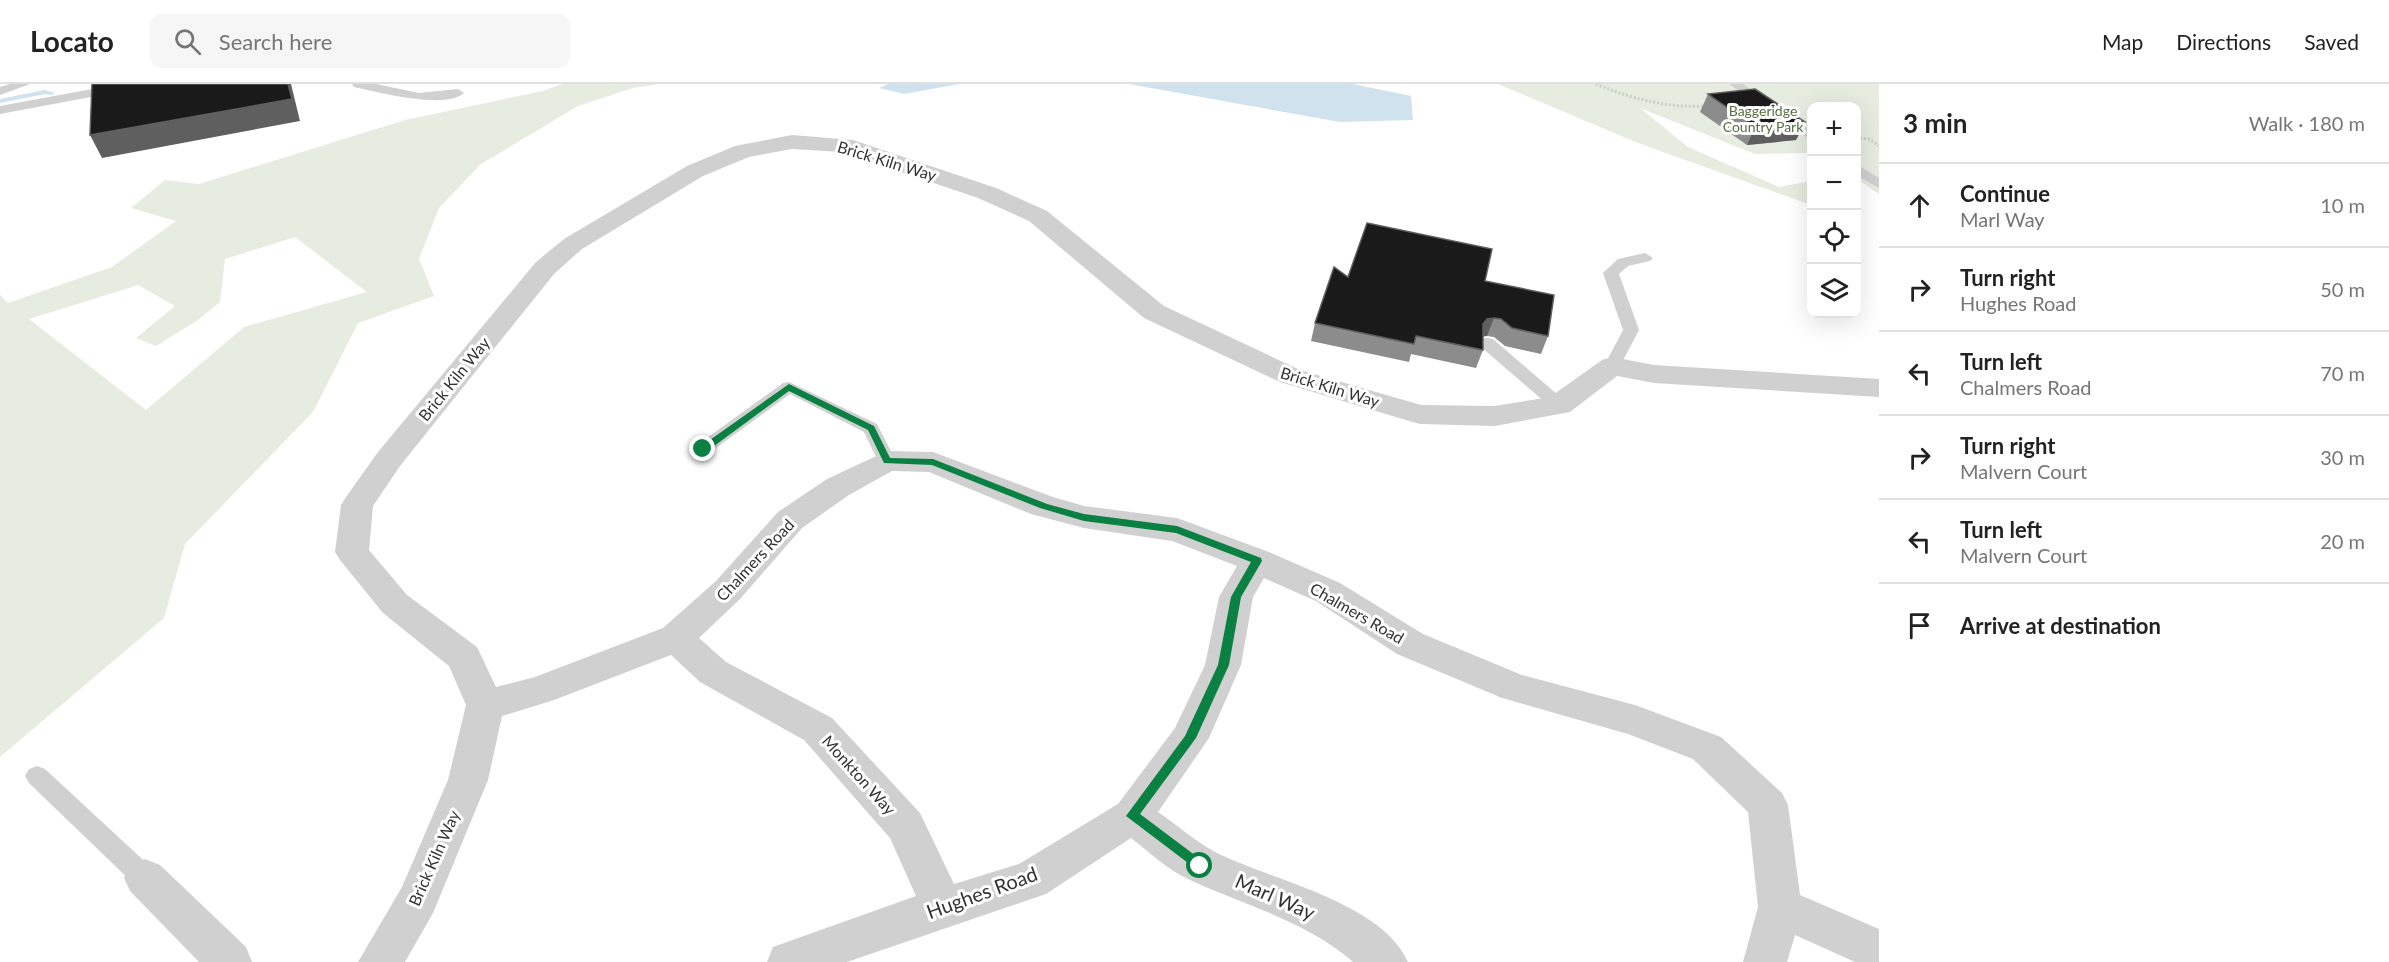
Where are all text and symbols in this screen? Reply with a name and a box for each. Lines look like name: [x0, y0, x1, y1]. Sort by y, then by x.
search box: [150, 14, 570, 68]
text: Locato: [30, 24, 114, 58]
icon: search: [171, 25, 204, 58]
text: Search here: [219, 28, 332, 55]
text: Map: [2102, 29, 2143, 54]
text: Directions: [2176, 29, 2271, 54]
text: Saved: [2304, 29, 2359, 54]
park label: Baggeridge Country Park: [1723, 102, 1804, 135]
map controls: [1807, 102, 1861, 318]
button: +: [1807, 102, 1861, 156]
text: 3 min: [1903, 107, 1967, 139]
text: Walk · 180 m: [2249, 111, 2365, 135]
street label: Brick Kiln Way: [835, 136, 940, 185]
button: −: [1807, 156, 1861, 210]
text: Continue: [1960, 180, 2050, 207]
icon: ahead: [1903, 189, 1936, 222]
text: 10 m: [2320, 193, 2365, 217]
text: Marl Way: [1960, 207, 2045, 231]
button: locate: [1807, 210, 1861, 264]
button: layers: [1807, 264, 1861, 318]
text: Turn right: [1960, 264, 2055, 291]
icon: right: [1903, 273, 1936, 306]
text: 50 m: [2320, 277, 2365, 301]
text: Hughes Road: [1960, 291, 2077, 315]
street label: Brick Kiln Way: [414, 332, 494, 424]
text: Turn left: [1960, 348, 2042, 375]
icon: left: [1903, 357, 1936, 390]
text: 70 m: [2320, 361, 2365, 385]
street label: Brick Kiln Way: [1278, 362, 1383, 411]
text: Chalmers Road: [1960, 375, 2092, 399]
text: Turn right: [1960, 432, 2055, 459]
route end: [689, 435, 715, 461]
icon: right: [1903, 441, 1936, 474]
text: 30 m: [2320, 445, 2365, 469]
text: Malvern Court: [1960, 459, 2087, 483]
street label: Chalmers Road: [712, 515, 797, 605]
text: Turn left: [1960, 516, 2042, 543]
icon: left: [1903, 525, 1936, 558]
text: 20 m: [2320, 529, 2365, 553]
text: Malvern Court: [1960, 543, 2087, 567]
street label: Chalmers Road: [1307, 578, 1408, 647]
icon: arrive: [1903, 609, 1936, 642]
text: Arrive at destination: [1960, 612, 2161, 639]
street label: Monkton Way: [819, 731, 900, 819]
street label: Brick Kiln Way: [404, 806, 463, 908]
route start: [1186, 852, 1212, 878]
street label: Hughes Road: [923, 861, 1040, 923]
street label: Marl Way: [1232, 868, 1320, 925]

